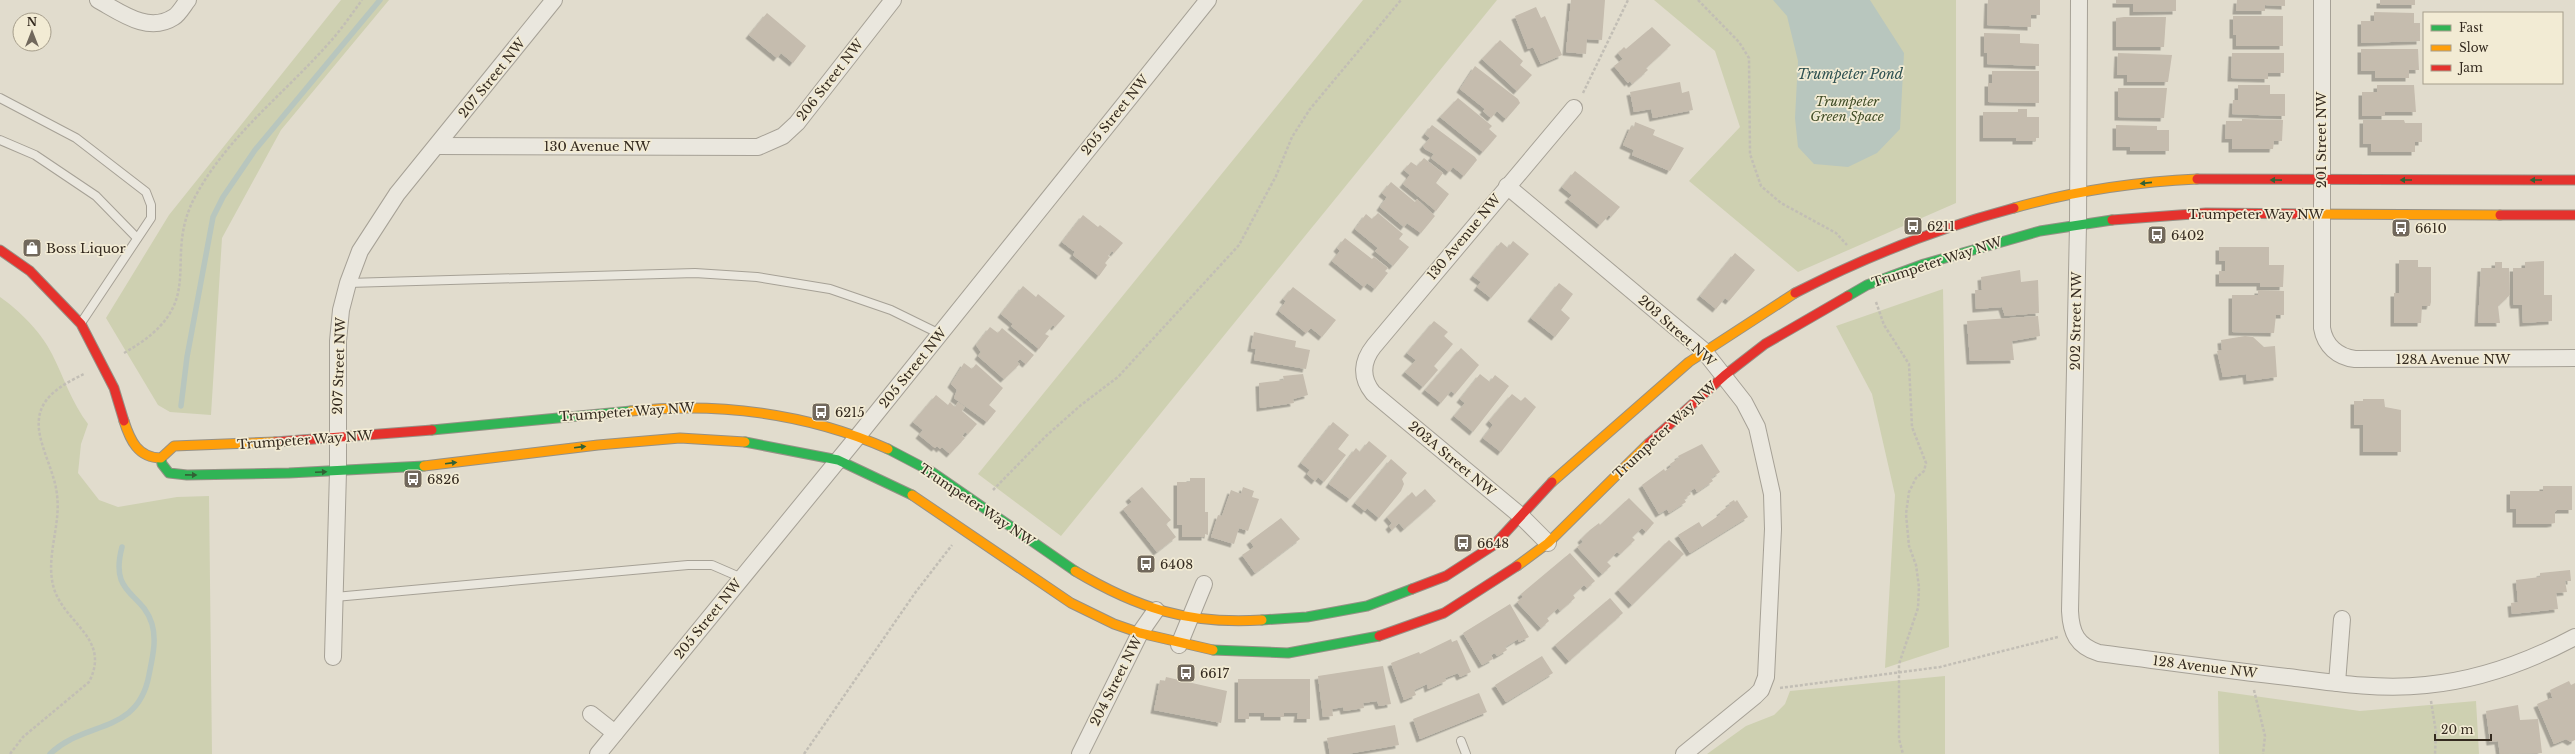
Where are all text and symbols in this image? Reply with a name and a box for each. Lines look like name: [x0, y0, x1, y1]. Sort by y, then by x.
north arrow: [12, 12, 52, 52]
legend: [2423, 12, 2563, 84]
text: N: [27, 15, 38, 29]
text: Fast: [2459, 20, 2484, 35]
street label: 207 Street NW: [455, 34, 530, 121]
street label: 206 Street NW: [793, 35, 868, 124]
text: Slow: [2459, 40, 2489, 55]
text: Jam: [2457, 60, 2483, 75]
water label: Trumpeter Pond: [1797, 65, 1904, 83]
street label: 205 Street NW: [1077, 71, 1153, 159]
street label: 201 Street NW: [2313, 91, 2330, 188]
park label: Trumpeter Green Space: [1810, 93, 1884, 125]
street label: 130 Avenue NW: [544, 138, 651, 155]
one-way arrow: [2269, 177, 2282, 183]
one-way arrow: [2399, 177, 2412, 183]
one-way arrow: [2529, 177, 2542, 183]
one-way arrow: [2140, 180, 2152, 186]
street label: 130 Avenue NW: [1423, 190, 1505, 283]
street label: Trumpeter Way NW: [2188, 206, 2325, 223]
bus stop icon: 6211: [1902, 215, 1924, 237]
bus stop icon: 6610: [2390, 217, 2412, 239]
place label: 6211: [1927, 218, 1955, 235]
place label: 6610: [2415, 220, 2447, 237]
bus stop icon: 6402: [2146, 224, 2168, 246]
place label: 6402: [2171, 227, 2204, 244]
street label: Trumpeter Way NW: [1870, 233, 2005, 291]
shop icon: Boss Liquor: [21, 237, 43, 259]
place label: Boss Liquor: [46, 240, 127, 257]
street label: 202 Street NW: [2067, 271, 2085, 371]
street label: 203 Street NW: [1635, 292, 1720, 371]
street label: 207 Street NW: [329, 316, 349, 415]
street label: 205 Street NW: [875, 324, 951, 412]
street label: 128A Avenue NW: [2396, 351, 2511, 368]
street label: Trumpeter Way NW: [1610, 377, 1721, 483]
street label: Trumpeter Way NW: [559, 399, 696, 425]
bus stop icon: 6215: [810, 401, 832, 423]
place label: 6215: [835, 404, 865, 421]
street label: 203A Street NW: [1405, 418, 1500, 501]
street label: Trumpeter Way NW: [237, 427, 374, 453]
one-way arrow: [573, 444, 586, 450]
one-way arrow: [444, 460, 457, 466]
street label: Trumpeter Way NW: [916, 460, 1039, 550]
one-way arrow: [315, 468, 327, 475]
bus stop icon: 6826: [402, 468, 424, 490]
one-way arrow: [185, 471, 197, 478]
place label: 6826: [427, 471, 460, 488]
bus stop icon: 6648: [1452, 532, 1474, 554]
place label: 6648: [1477, 535, 1509, 552]
bus stop icon: 6408: [1135, 553, 1157, 575]
place label: 6408: [1160, 556, 1193, 573]
street label: 205 Street NW: [670, 575, 746, 663]
street label: 204 Street NW: [1086, 633, 1146, 729]
street label: 128 Avenue NW: [2152, 652, 2259, 682]
bus stop icon: 6617: [1175, 662, 1197, 684]
place label: 6617: [1200, 665, 1230, 682]
scale bar: [2435, 716, 2491, 742]
text: 20 m: [2441, 722, 2473, 737]

